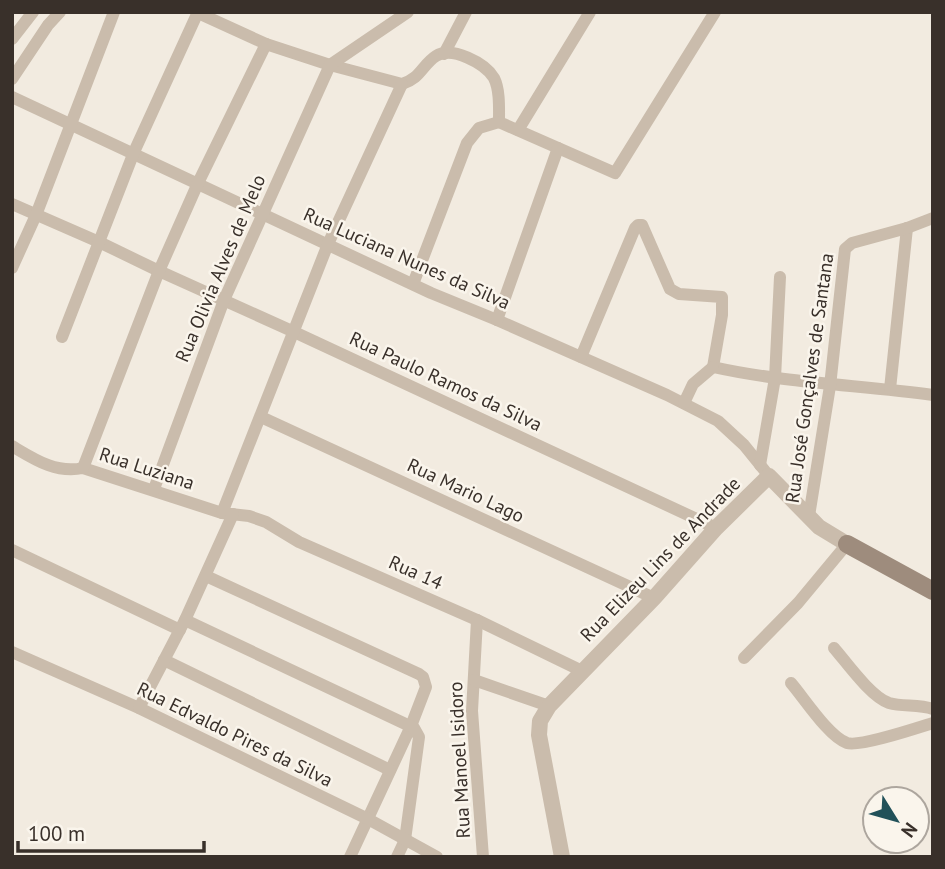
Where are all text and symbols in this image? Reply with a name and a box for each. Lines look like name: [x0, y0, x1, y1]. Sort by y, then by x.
street label: Rua Olivia Alves de Melo: [170, 171, 270, 365]
street label: Rua Luciana Nunes da Silva: [300, 202, 514, 314]
street label: Rua José Gonçalves de Santana: [780, 251, 838, 505]
street label: Rua Paulo Ramos da Silva: [346, 326, 546, 436]
street label: Rua Luziana: [97, 441, 197, 495]
street label: Rua Mario Lago: [404, 452, 528, 528]
street label: Rua Elizeu Lins de Andrade: [575, 472, 745, 646]
street label: Rua 14: [385, 550, 447, 594]
street label: Rua Edvaldo Pires da Silva: [133, 676, 337, 792]
street label: Rua Manoel Isidoro: [443, 681, 475, 839]
north arrow: [861, 785, 931, 855]
scale bar: [18, 810, 203, 854]
text: N: [896, 818, 923, 842]
text: 100 m: [28, 820, 85, 847]

